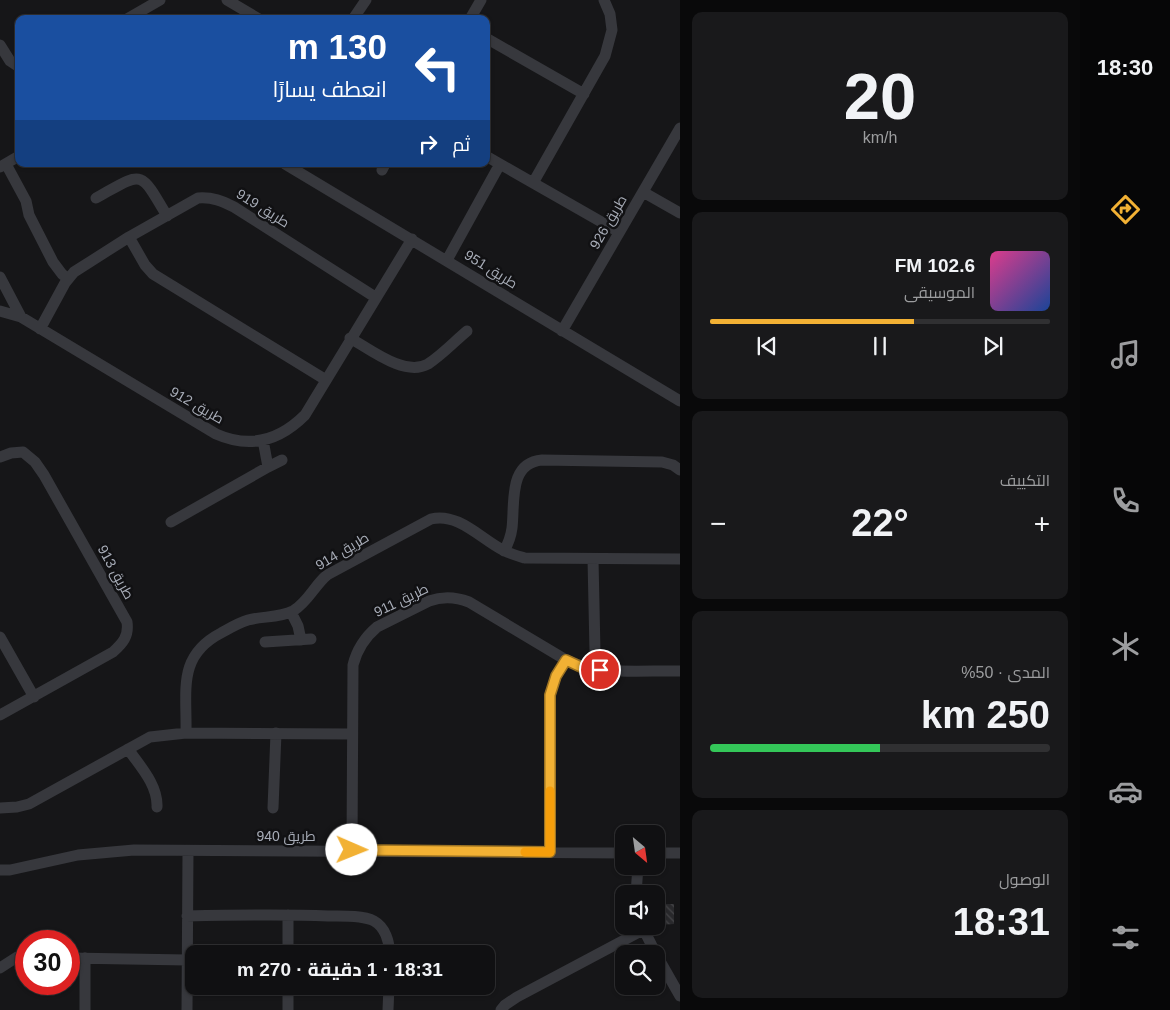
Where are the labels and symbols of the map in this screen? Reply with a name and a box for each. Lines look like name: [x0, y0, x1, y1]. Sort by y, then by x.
street label: طريق 919: [233, 186, 292, 231]
street label: طريق 926: [586, 192, 631, 252]
street label: طريق 951: [461, 247, 520, 292]
street label: طريق 912: [167, 383, 227, 428]
street label: طريق 914: [312, 529, 372, 574]
street label: طريق 913: [94, 542, 137, 602]
street label: طريق 911: [371, 580, 431, 621]
pin: [579, 649, 621, 691]
position arrow: [325, 823, 377, 875]
north arrow: [615, 825, 665, 875]
street label: طريق 940: [256, 828, 316, 845]
speed limit sign: 30: [15, 930, 80, 995]

